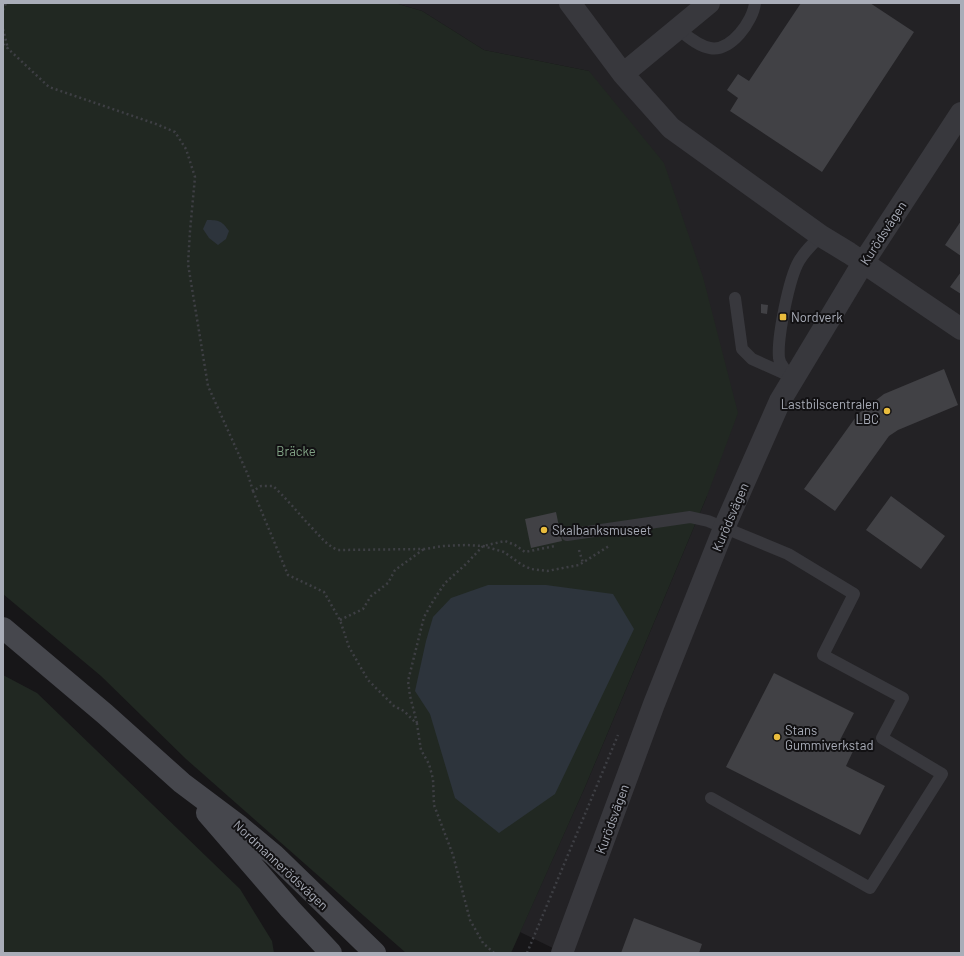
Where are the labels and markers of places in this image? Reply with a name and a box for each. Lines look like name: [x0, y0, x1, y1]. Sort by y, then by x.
place label: Nordverk: [791, 309, 843, 325]
marker: Nordverk: [778, 312, 788, 322]
place label: Lastbilscentralen LBC: [781, 396, 879, 427]
marker: Lastbilscentralen LBC: [882, 406, 892, 416]
place label: Skalbanksmuseet: [552, 522, 652, 538]
marker: Skalbanksmuseet: [539, 525, 549, 535]
place label: Stans Gummiverkstad: [785, 722, 874, 753]
marker: Stans Gummiverkstad: [772, 732, 782, 742]

